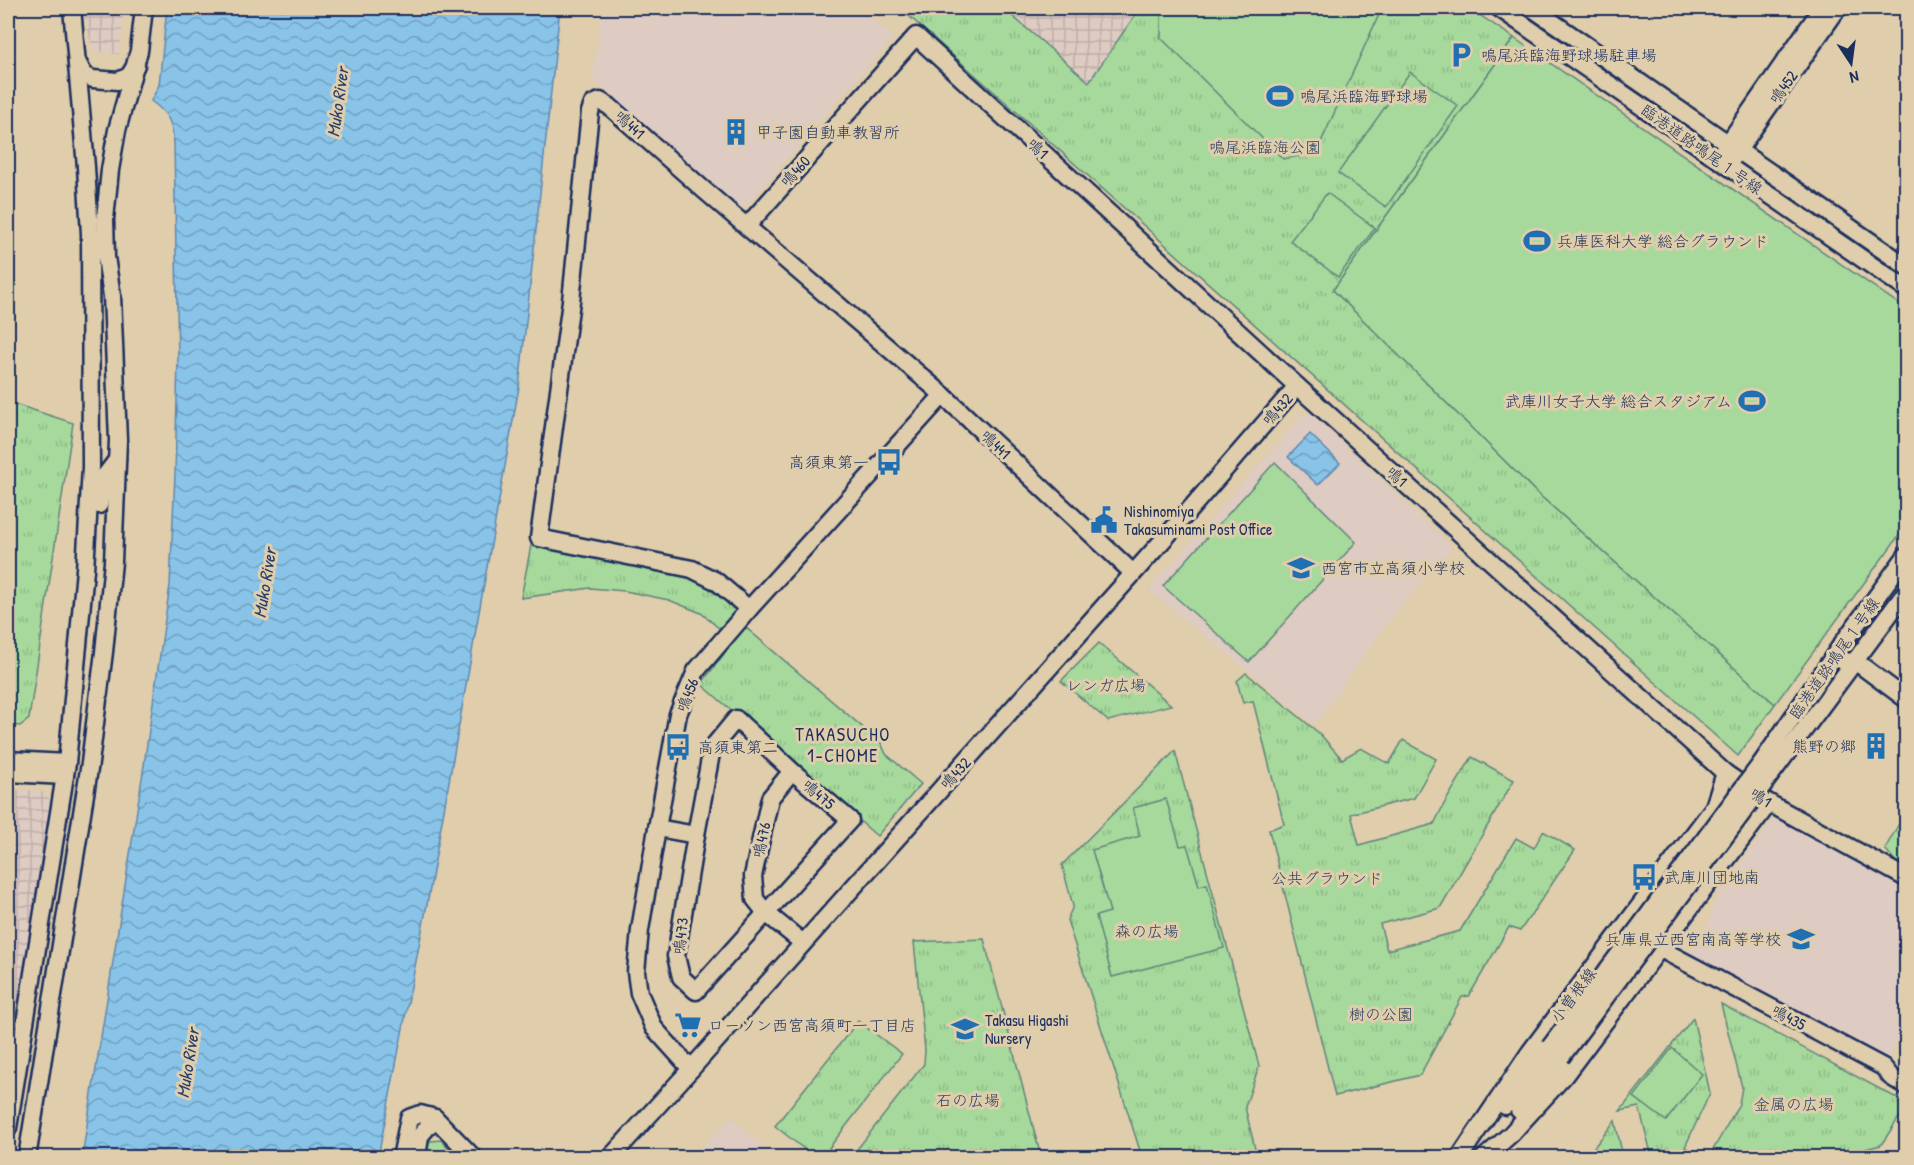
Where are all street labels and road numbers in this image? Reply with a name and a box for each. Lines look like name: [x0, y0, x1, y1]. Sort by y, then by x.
street label: 鳴452: [1764, 65, 1803, 108]
street label: 臨港道路鳴尾１号線: [1637, 99, 1767, 199]
street label: 鳴441: [610, 105, 650, 144]
street label: 鳴1: [1023, 133, 1054, 164]
street label: 鳴460: [775, 150, 815, 192]
street label: 鳴432: [1257, 388, 1298, 430]
street label: 鳴441: [976, 424, 1016, 464]
street label: 鳴1: [1382, 461, 1413, 492]
street label: 臨港道路鳴尾１号線: [1784, 593, 1884, 723]
street label: 鳴456: [670, 675, 704, 715]
street label: 鳴432: [935, 752, 976, 794]
street label: 鳴475: [798, 774, 840, 814]
street label: 鳴1: [1746, 782, 1776, 812]
street label: 鳴476: [746, 820, 776, 860]
street label: 鳴473: [667, 916, 693, 956]
street label: 小曽根線: [1545, 963, 1601, 1027]
street label: 鳴435: [1768, 999, 1810, 1035]

